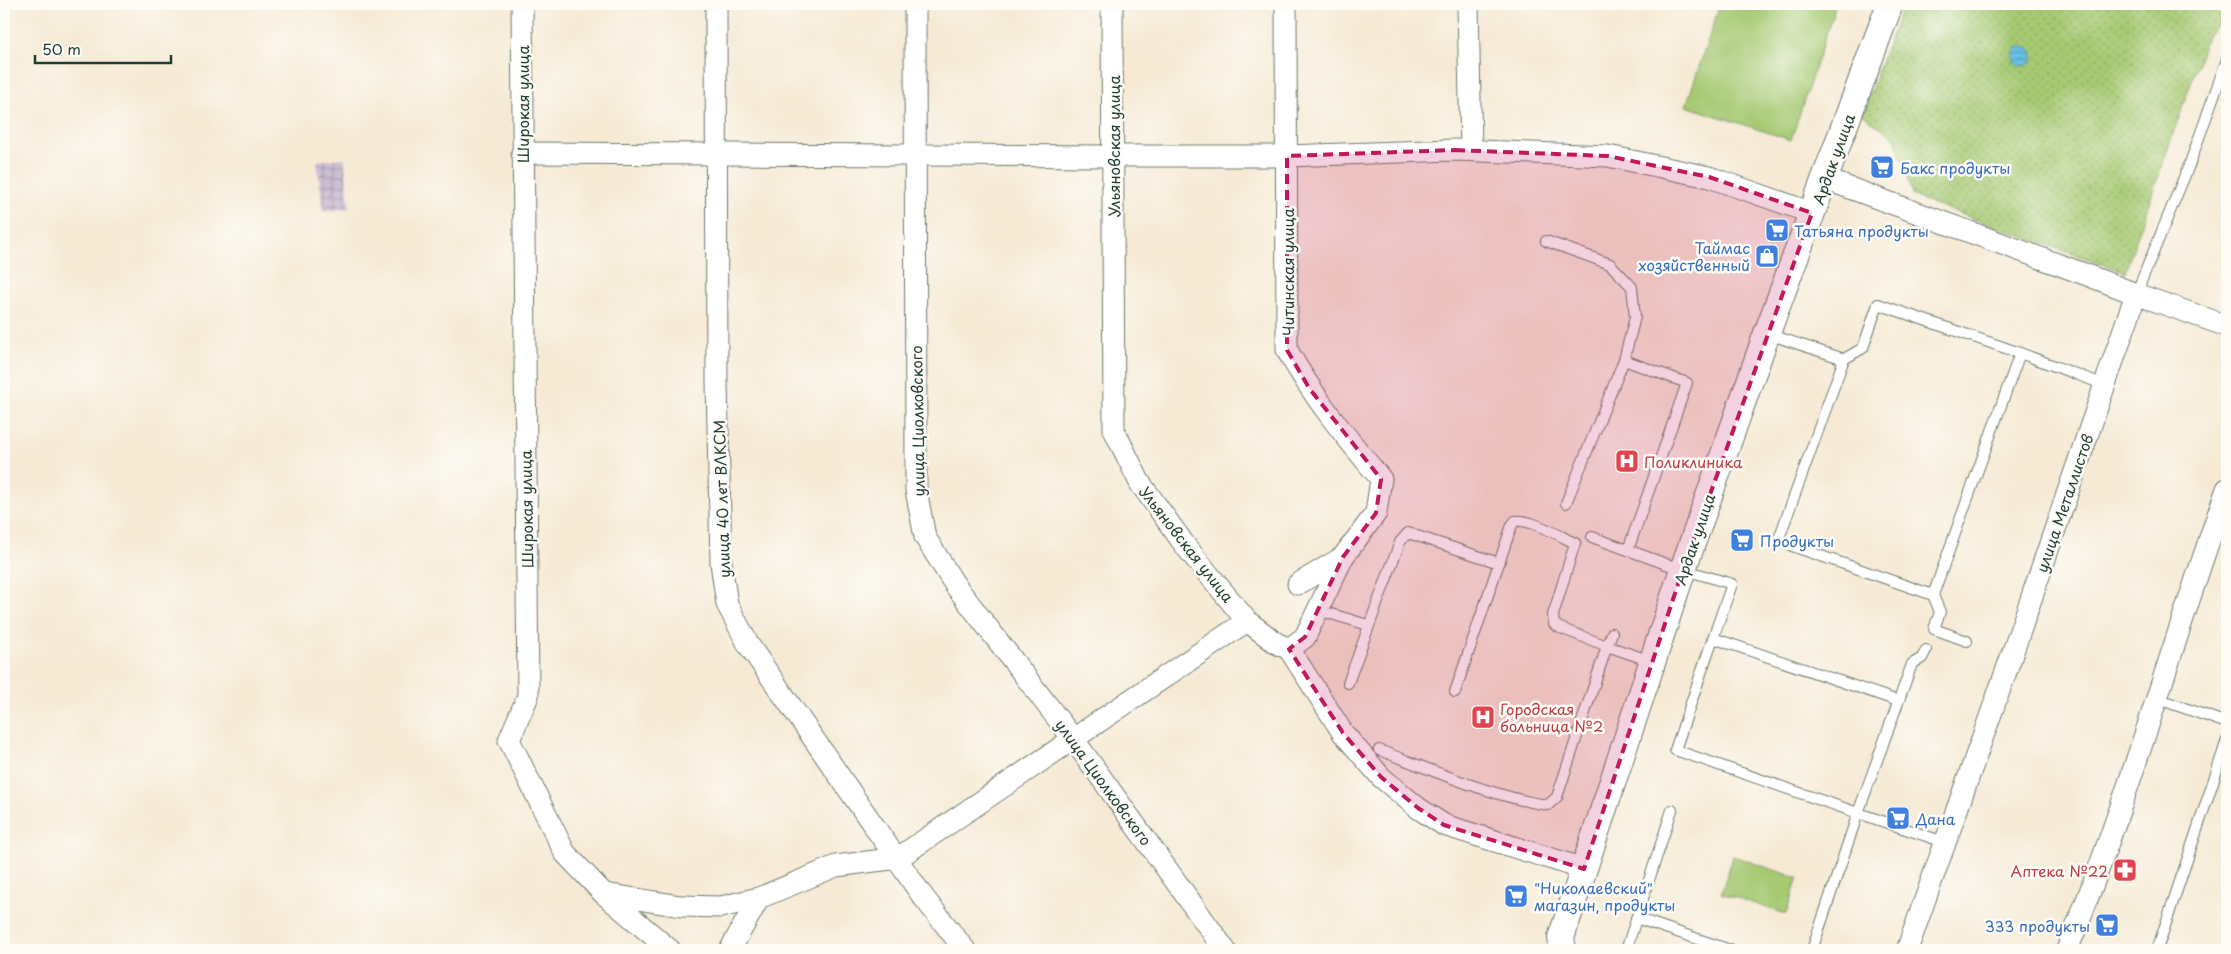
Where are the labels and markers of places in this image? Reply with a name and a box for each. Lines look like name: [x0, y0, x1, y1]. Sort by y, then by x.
supermarket icon: Бакс продукты: [1869, 154, 1895, 180]
place label: Бакс продукты: [1900, 156, 2010, 179]
supermarket icon: Татьяна продукты: [1764, 217, 1790, 243]
place label: Татьяна продукты: [1794, 219, 1929, 242]
place label: Таймас хозяйственный: [1638, 236, 1750, 276]
shop icon: Таймас хозяйственный: [1754, 243, 1780, 269]
hospital icon: Поликлиника: [1614, 448, 1640, 474]
place label: Поликлиника: [1644, 450, 1743, 473]
supermarket icon: Продукты: [1729, 527, 1755, 553]
place label: Продукты: [1760, 529, 1834, 552]
place label: Городская больница №2: [1500, 697, 1603, 737]
hospital icon: Городская больница №2: [1470, 704, 1496, 730]
supermarket icon: Дана: [1885, 805, 1911, 831]
place label: Дана: [1915, 807, 1956, 830]
pharmacy icon: Аптека №22: [2112, 857, 2138, 883]
place label: Аптека №22: [2010, 859, 2108, 882]
place label: "Николаевский" магазин, продукты: [1534, 876, 1675, 916]
supermarket icon: "Николаевский" магазин, продукты: [1503, 883, 1529, 909]
supermarket icon: 333 продукты: [2094, 912, 2120, 938]
place label: 333 продукты: [1984, 914, 2090, 937]

